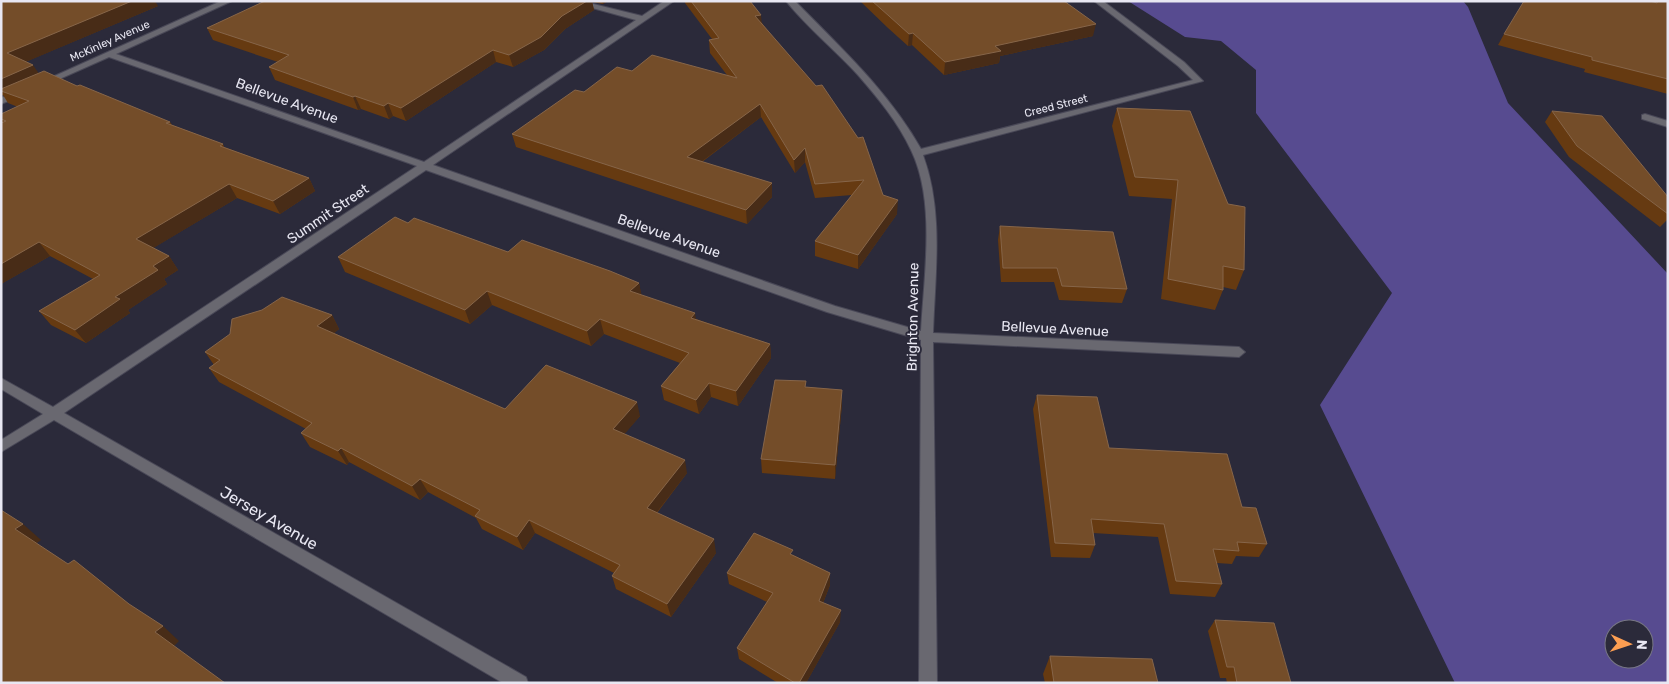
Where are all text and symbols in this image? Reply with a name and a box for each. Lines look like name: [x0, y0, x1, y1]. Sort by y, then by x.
street label: McKinley Avenue: [68, 18, 152, 64]
street label: Bellevue Avenue: [233, 75, 341, 127]
street label: Creed Street: [1023, 92, 1090, 120]
street label: Summit Street: [284, 180, 372, 248]
street label: Bellevue Avenue: [615, 210, 723, 262]
street label: Brighton Avenue: [904, 262, 922, 372]
street label: Bellevue Avenue: [1001, 318, 1109, 340]
street label: Jersey Avenue: [217, 482, 321, 554]
north arrow: [1604, 619, 1654, 669]
text: N: [1633, 639, 1650, 650]

